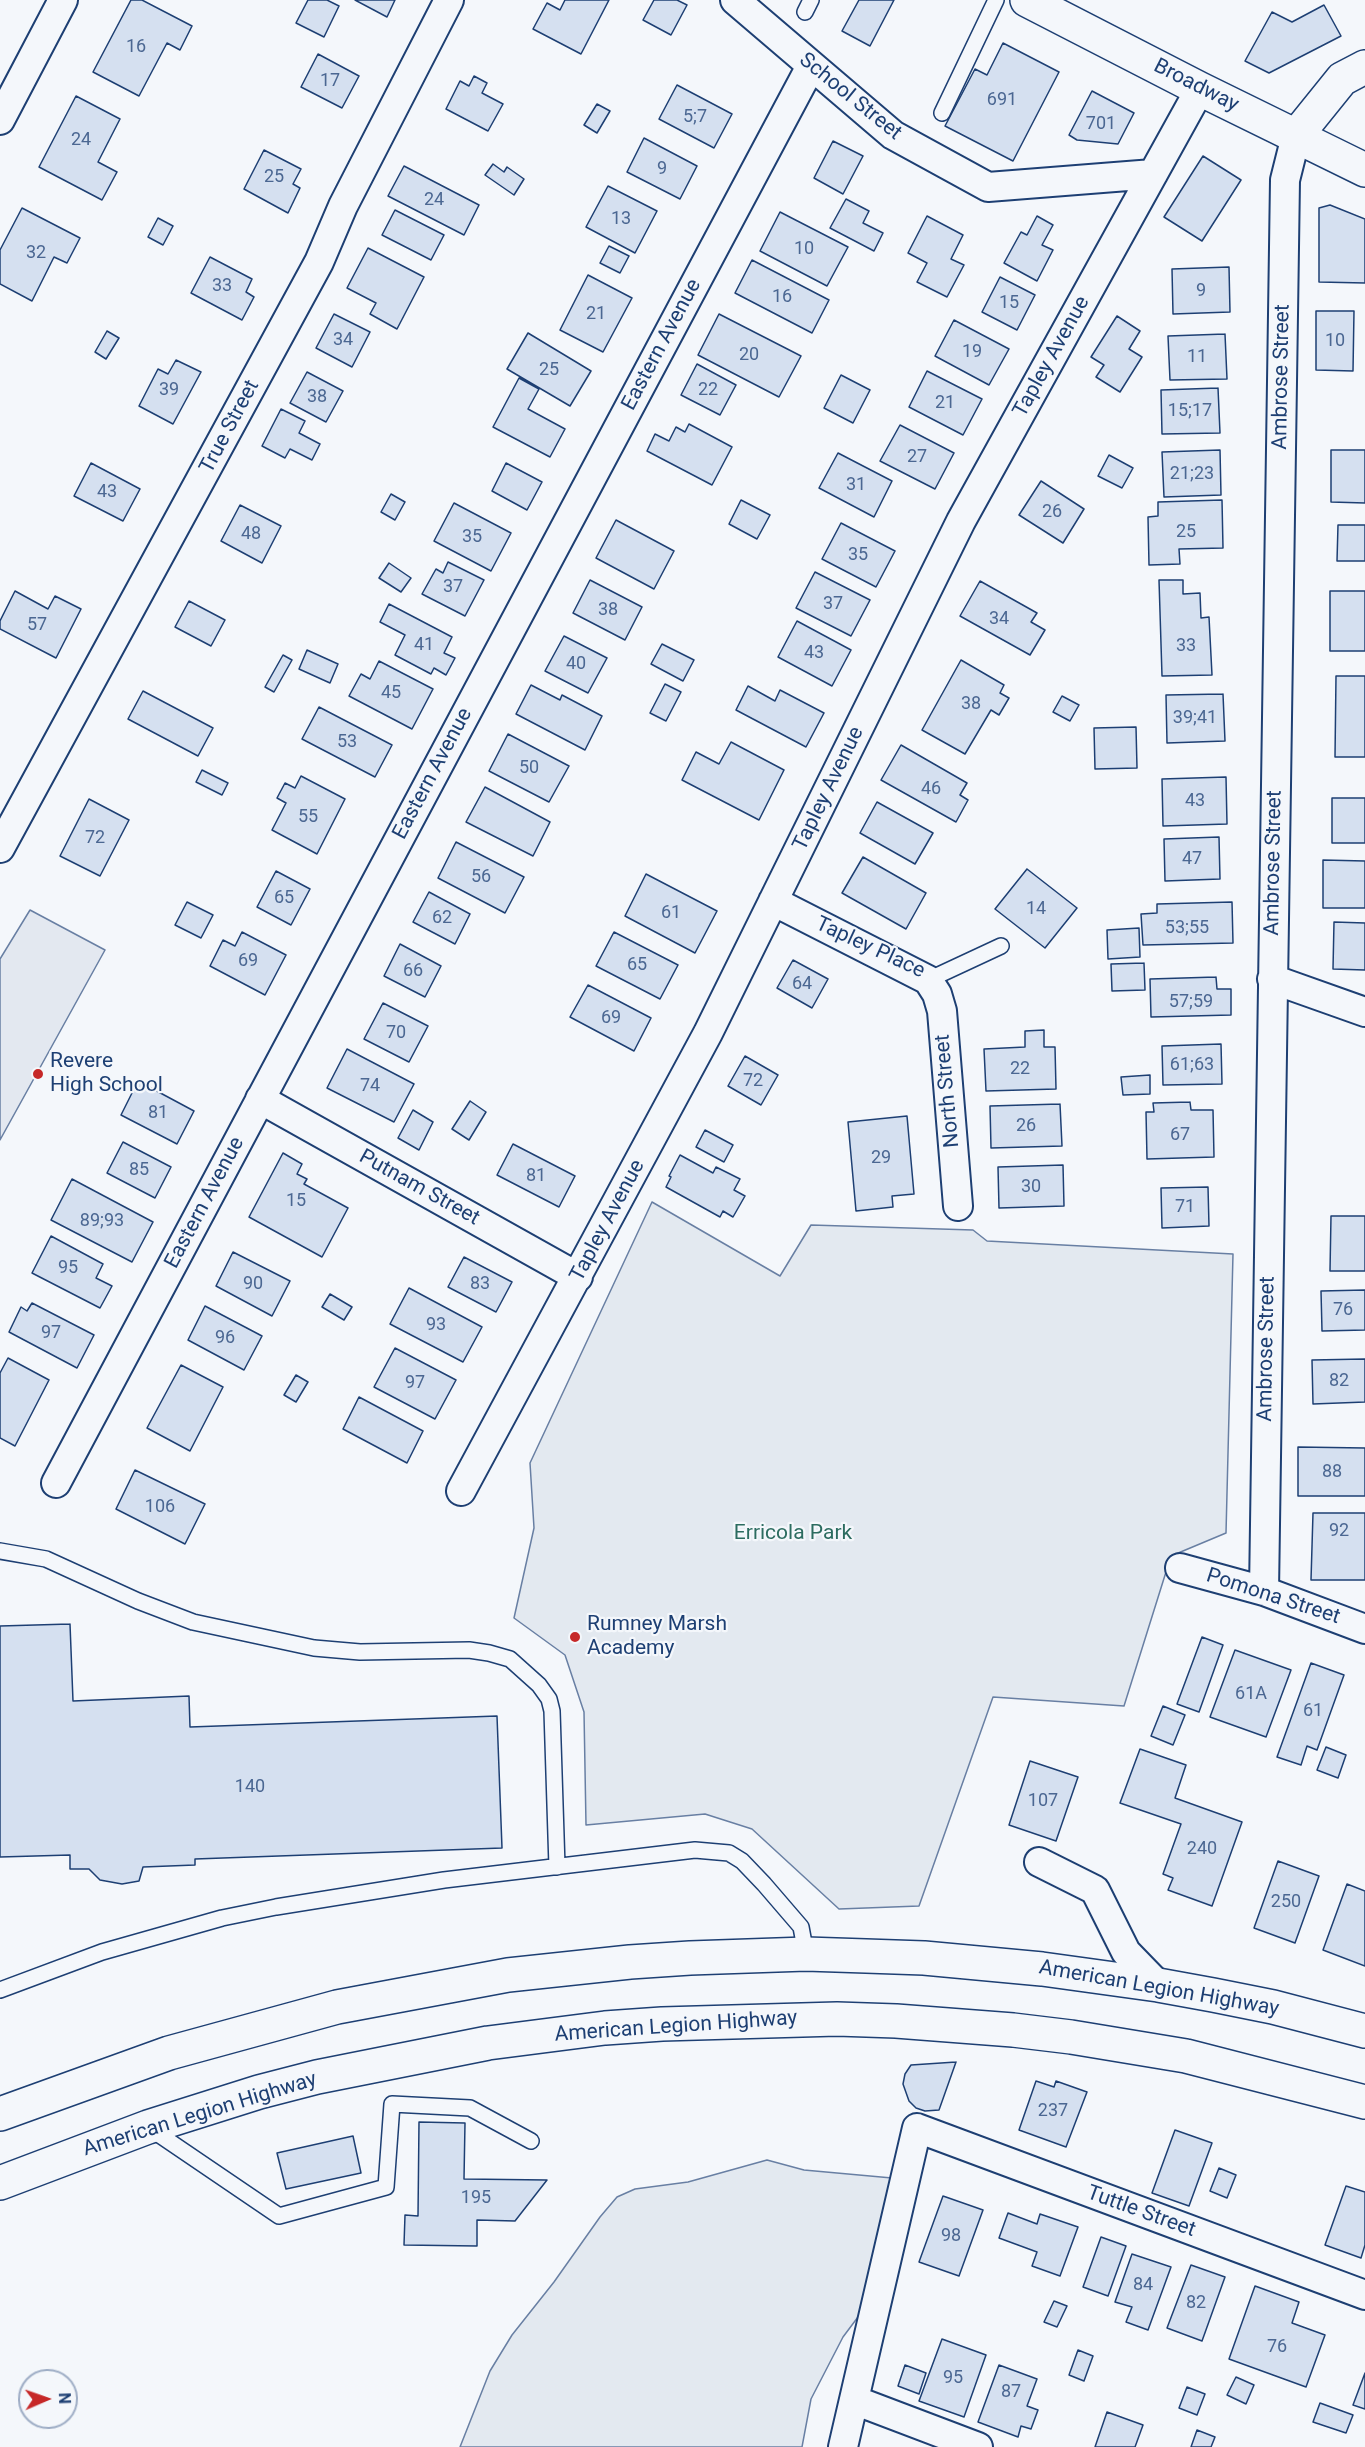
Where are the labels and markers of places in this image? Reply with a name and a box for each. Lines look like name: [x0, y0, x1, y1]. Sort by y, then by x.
place label: Revere High School: [50, 1049, 163, 1099]
marker: Revere High School: [31, 1067, 45, 1081]
place label: Rumney Marsh Academy: [587, 1612, 727, 1662]
marker: Rumney Marsh Academy: [568, 1630, 582, 1644]

